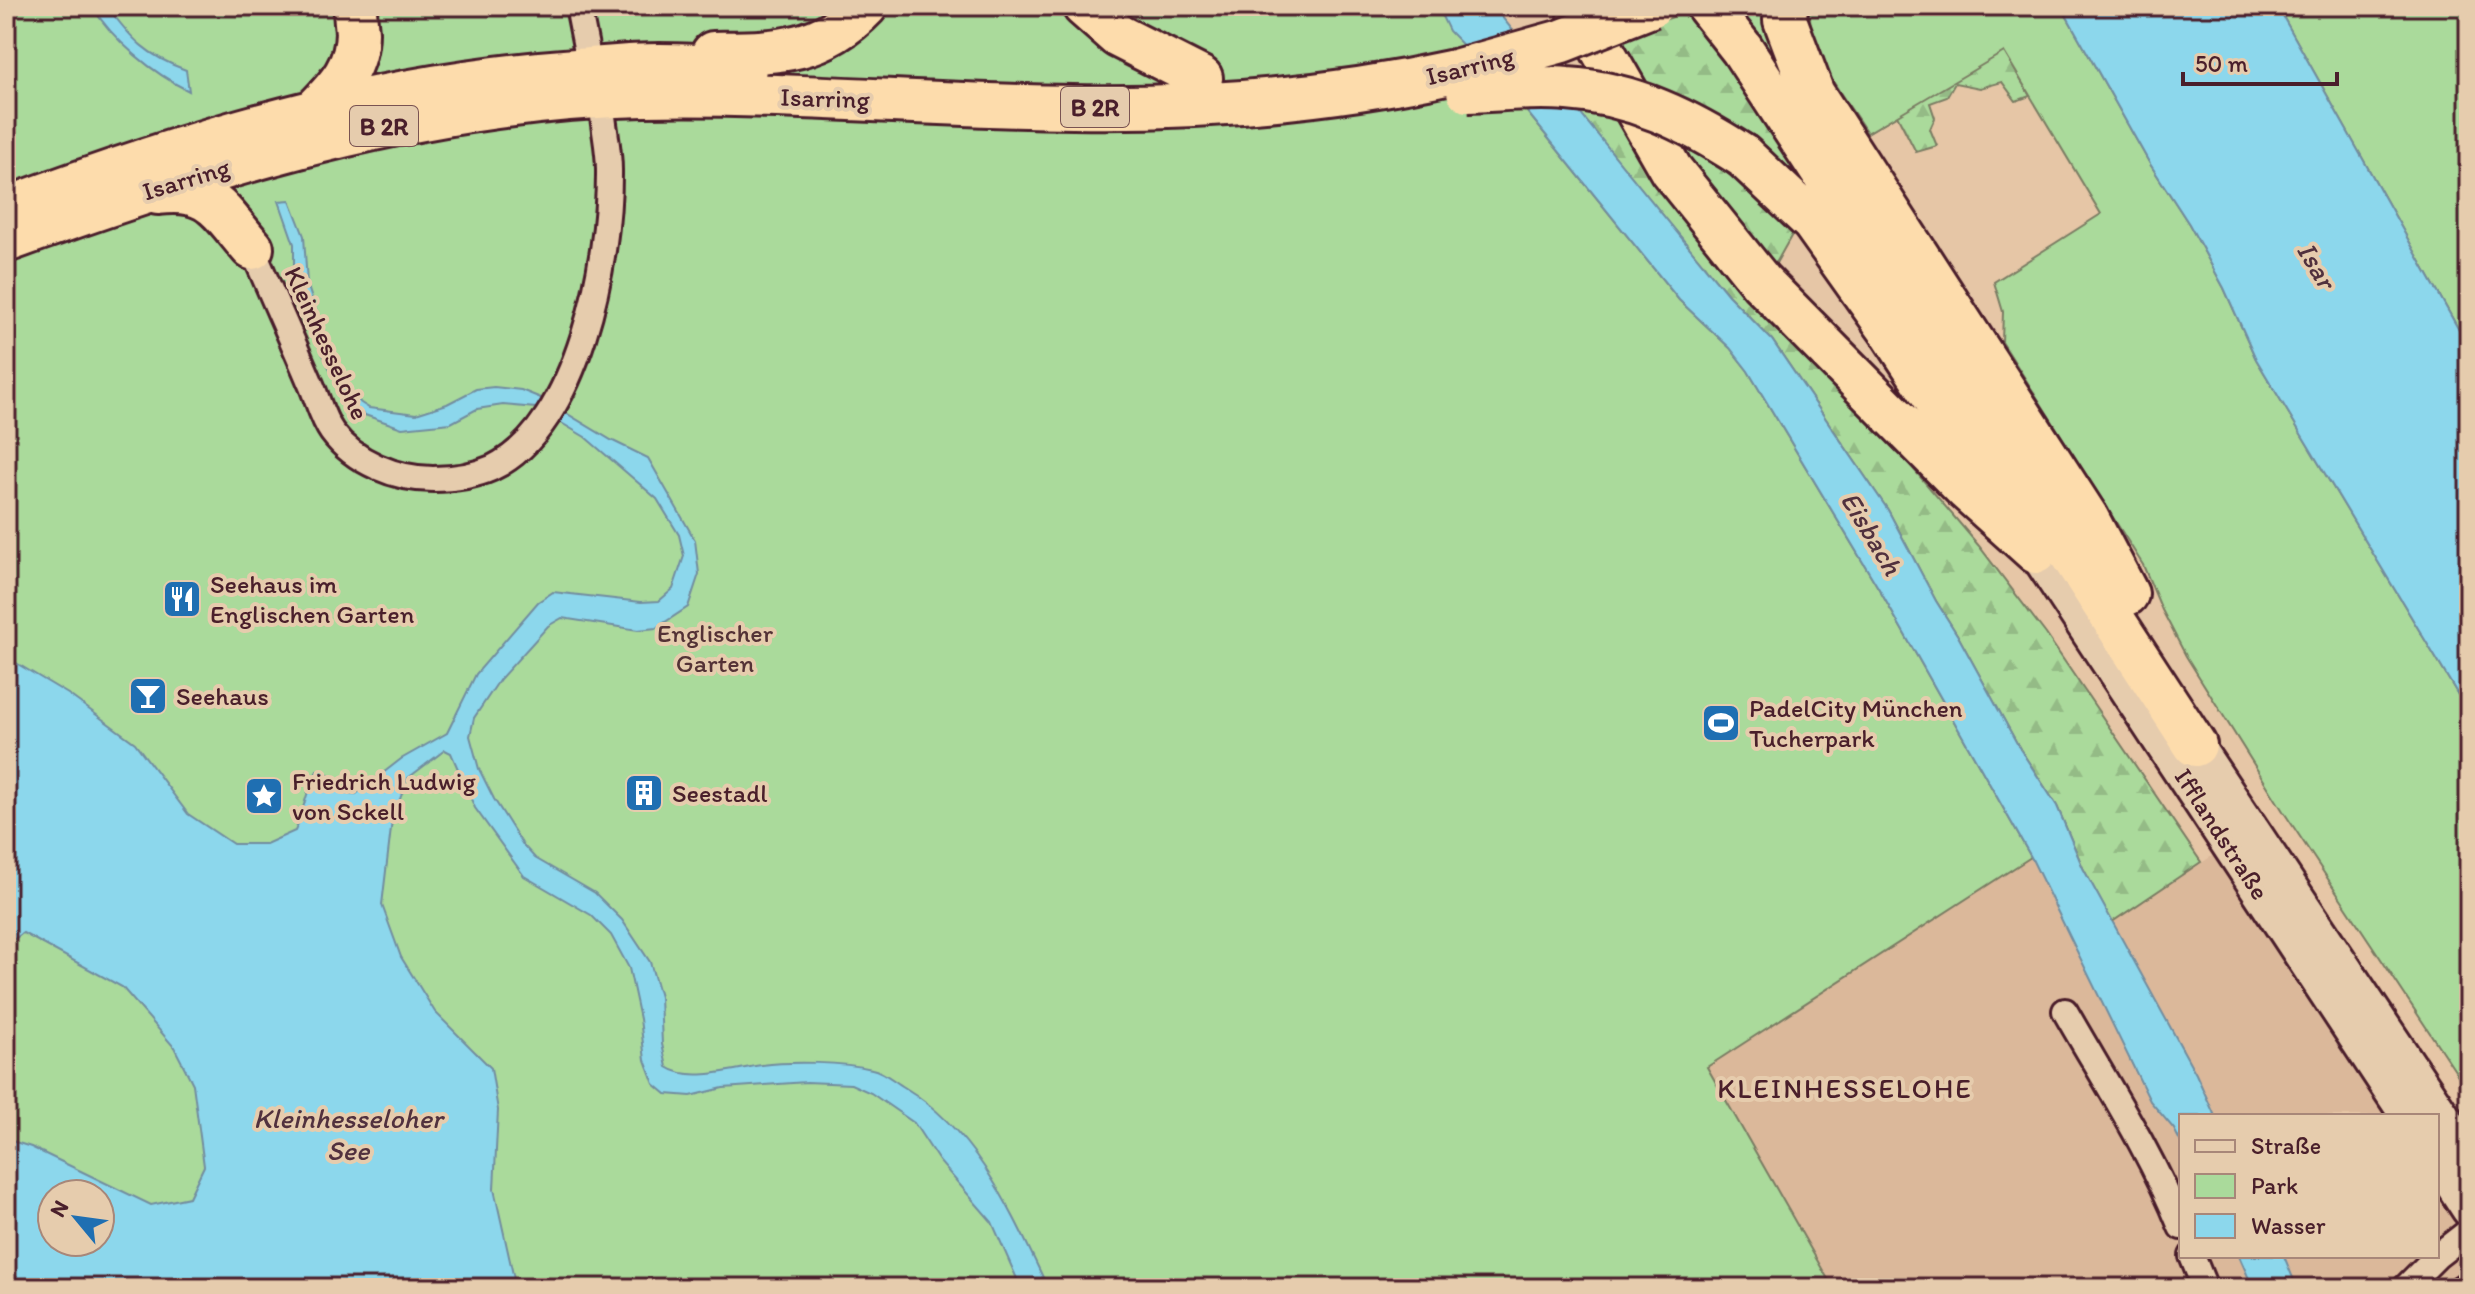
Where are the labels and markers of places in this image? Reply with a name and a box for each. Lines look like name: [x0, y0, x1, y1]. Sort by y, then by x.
place label: Seehaus im Englischen Garten: [210, 568, 415, 630]
restaurant icon: Seehaus im Englischen Garten: [161, 578, 203, 620]
bar icon: Seehaus: [127, 675, 169, 717]
place label: Seehaus: [176, 680, 269, 712]
place label: PadelCity München Tucherpark: [1749, 692, 1963, 754]
sports icon: PadelCity München Tucherpark: [1700, 702, 1742, 744]
place label: Friedrich Ludwig von Sckell: [292, 765, 476, 827]
building icon: Seestadl: [623, 772, 665, 814]
place icon: Friedrich Ludwig von Sckell: [243, 775, 285, 817]
place label: Seestadl: [672, 777, 768, 809]

